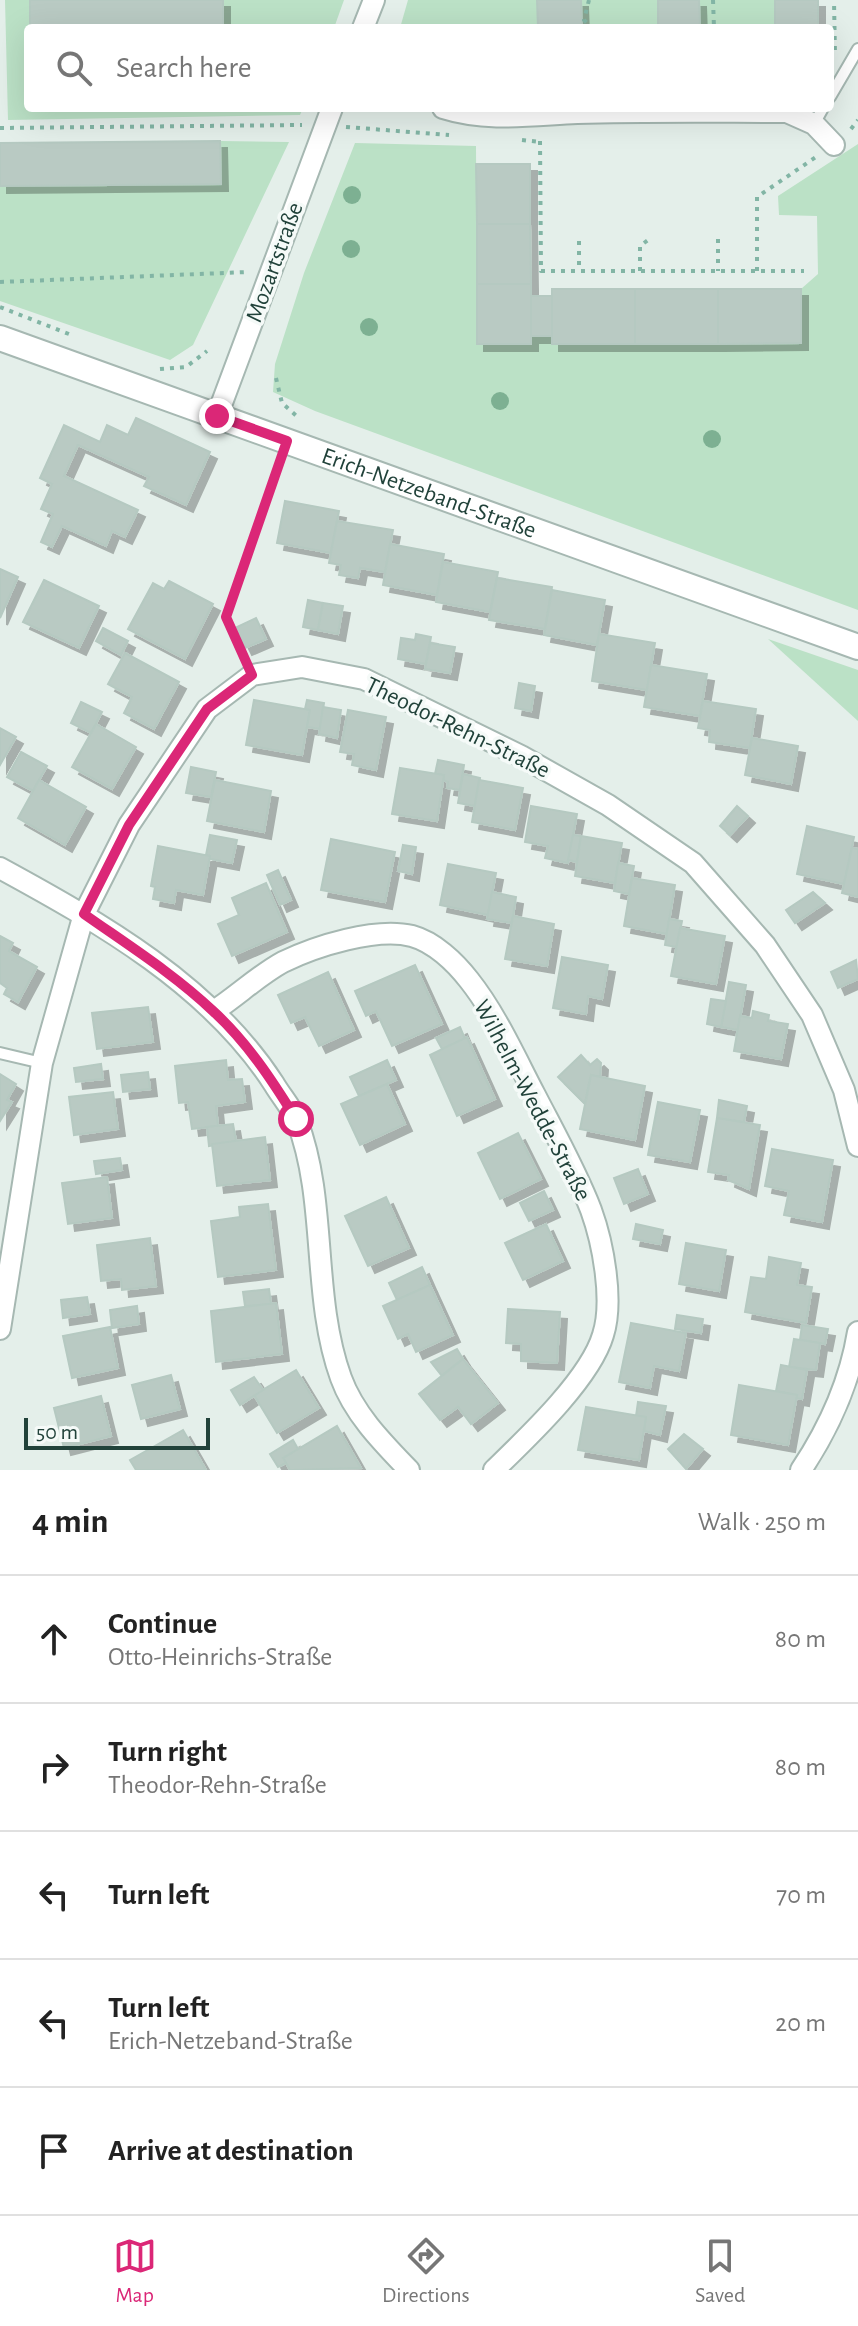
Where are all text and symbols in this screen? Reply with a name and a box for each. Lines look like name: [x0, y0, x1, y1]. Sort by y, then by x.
search box: [24, 24, 834, 112]
icon: search: [52, 46, 96, 90]
text: Search here: [116, 53, 252, 83]
street label: Mozartstraße: [242, 199, 308, 325]
route end: [199, 398, 235, 434]
street label: Erich-Netzeband-Straße: [318, 444, 539, 543]
street label: Theodor-Rehn-Straße: [362, 673, 554, 783]
street label: Wilhelm-Wedde-Straße: [469, 996, 595, 1205]
route start: [278, 1101, 314, 1137]
scale bar: [24, 1414, 210, 1450]
text: 50 m: [36, 1421, 78, 1443]
text: 4 min: [32, 1505, 109, 1539]
text: Walk · 250 m: [698, 1509, 826, 1535]
text: Continue: [108, 1609, 217, 1639]
icon: ahead: [32, 1617, 76, 1661]
text: 80 m: [775, 1626, 826, 1652]
text: Otto-Heinrichs-Straße: [108, 1644, 332, 1670]
text: Turn right: [108, 1737, 227, 1767]
icon: right: [32, 1745, 76, 1789]
text: 80 m: [775, 1754, 826, 1780]
text: Theodor-Rehn-Straße: [108, 1772, 327, 1798]
icon: left: [32, 1873, 76, 1917]
text: Turn left: [108, 1880, 209, 1910]
text: 70 m: [776, 1882, 826, 1908]
text: Turn left: [108, 1993, 209, 2023]
icon: left: [32, 2001, 76, 2045]
text: 20 m: [775, 2010, 826, 2036]
text: Erich-Netzeband-Straße: [108, 2028, 353, 2054]
icon: arrive: [32, 2129, 76, 2173]
text: Arrive at destination: [108, 2136, 354, 2166]
tab: Map: [113, 2234, 157, 2308]
tab: Directions: [382, 2234, 470, 2308]
tab: Saved: [695, 2234, 745, 2308]

